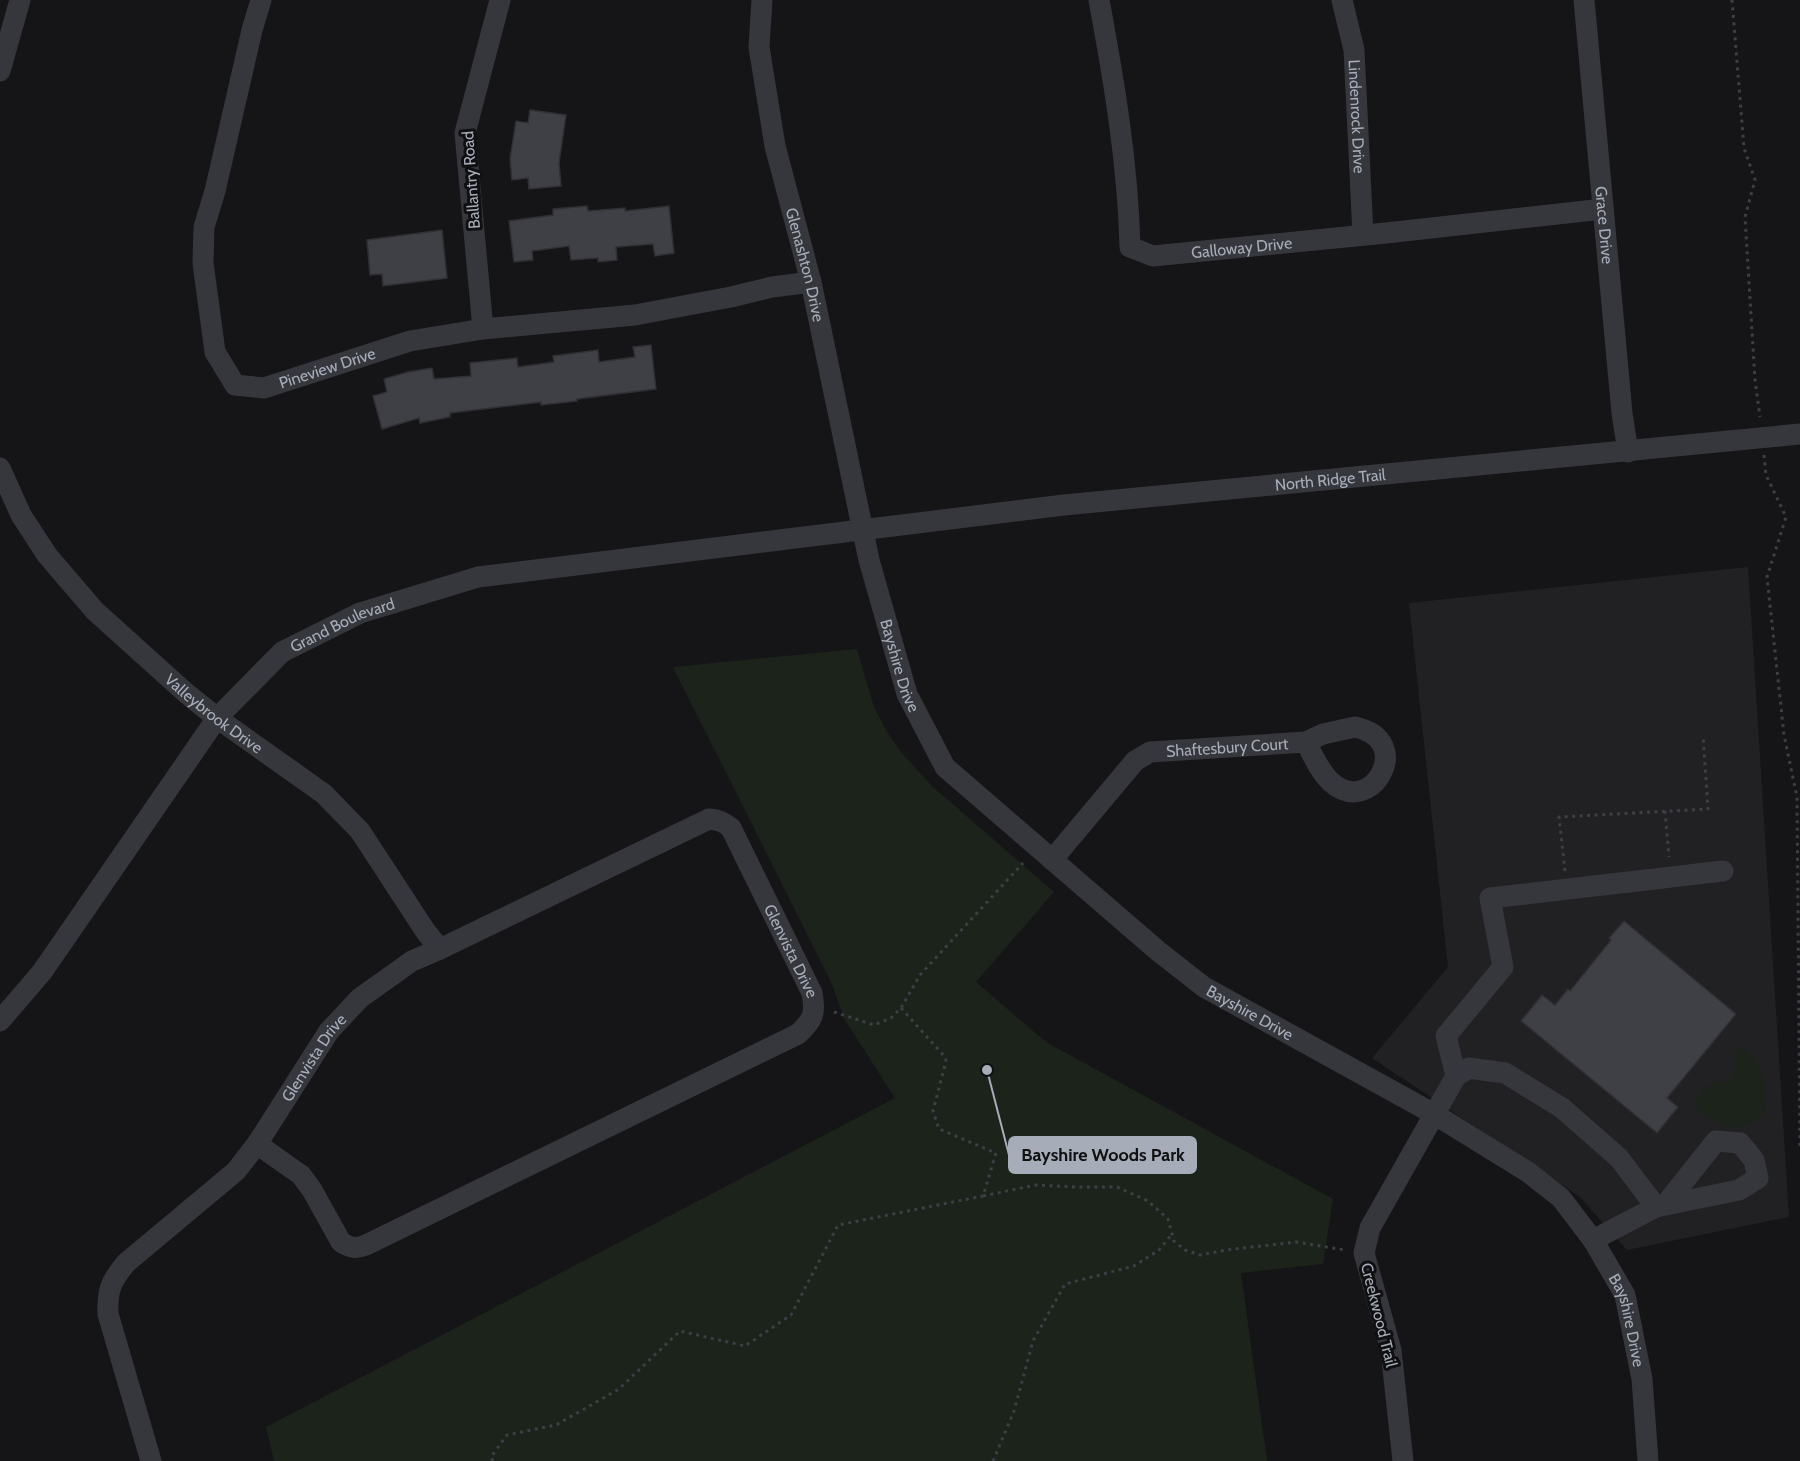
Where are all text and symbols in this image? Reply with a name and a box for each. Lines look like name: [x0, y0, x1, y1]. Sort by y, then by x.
street label: Lindenrock Drive: [1345, 59, 1369, 174]
street label: Ballantry Road: [458, 130, 484, 230]
street label: Grace Drive: [1592, 185, 1618, 265]
street label: Glenashton Drive: [782, 206, 829, 324]
street label: Galloway Drive: [1190, 233, 1293, 262]
street label: Pineview Drive: [276, 343, 378, 392]
street label: North Ridge Trail: [1274, 465, 1387, 494]
street label: Grand Boulevard: [287, 594, 397, 656]
street label: Bayshire Drive: [877, 617, 924, 715]
street label: Valleybrook Drive: [161, 669, 267, 757]
street label: Shaftesbury Court: [1165, 734, 1289, 760]
street label: Glenvista Drive: [760, 901, 822, 1001]
street label: Bayshire Drive: [1203, 981, 1297, 1044]
street label: Glenvista Drive: [277, 1010, 350, 1105]
callout: Bayshire Woods Park: [1009, 1137, 1196, 1173]
text: Bayshire Woods Park: [1021, 1144, 1185, 1166]
street label: Creekwood Trail: [1357, 1261, 1401, 1369]
street label: Bayshire Drive: [1605, 1270, 1649, 1368]

